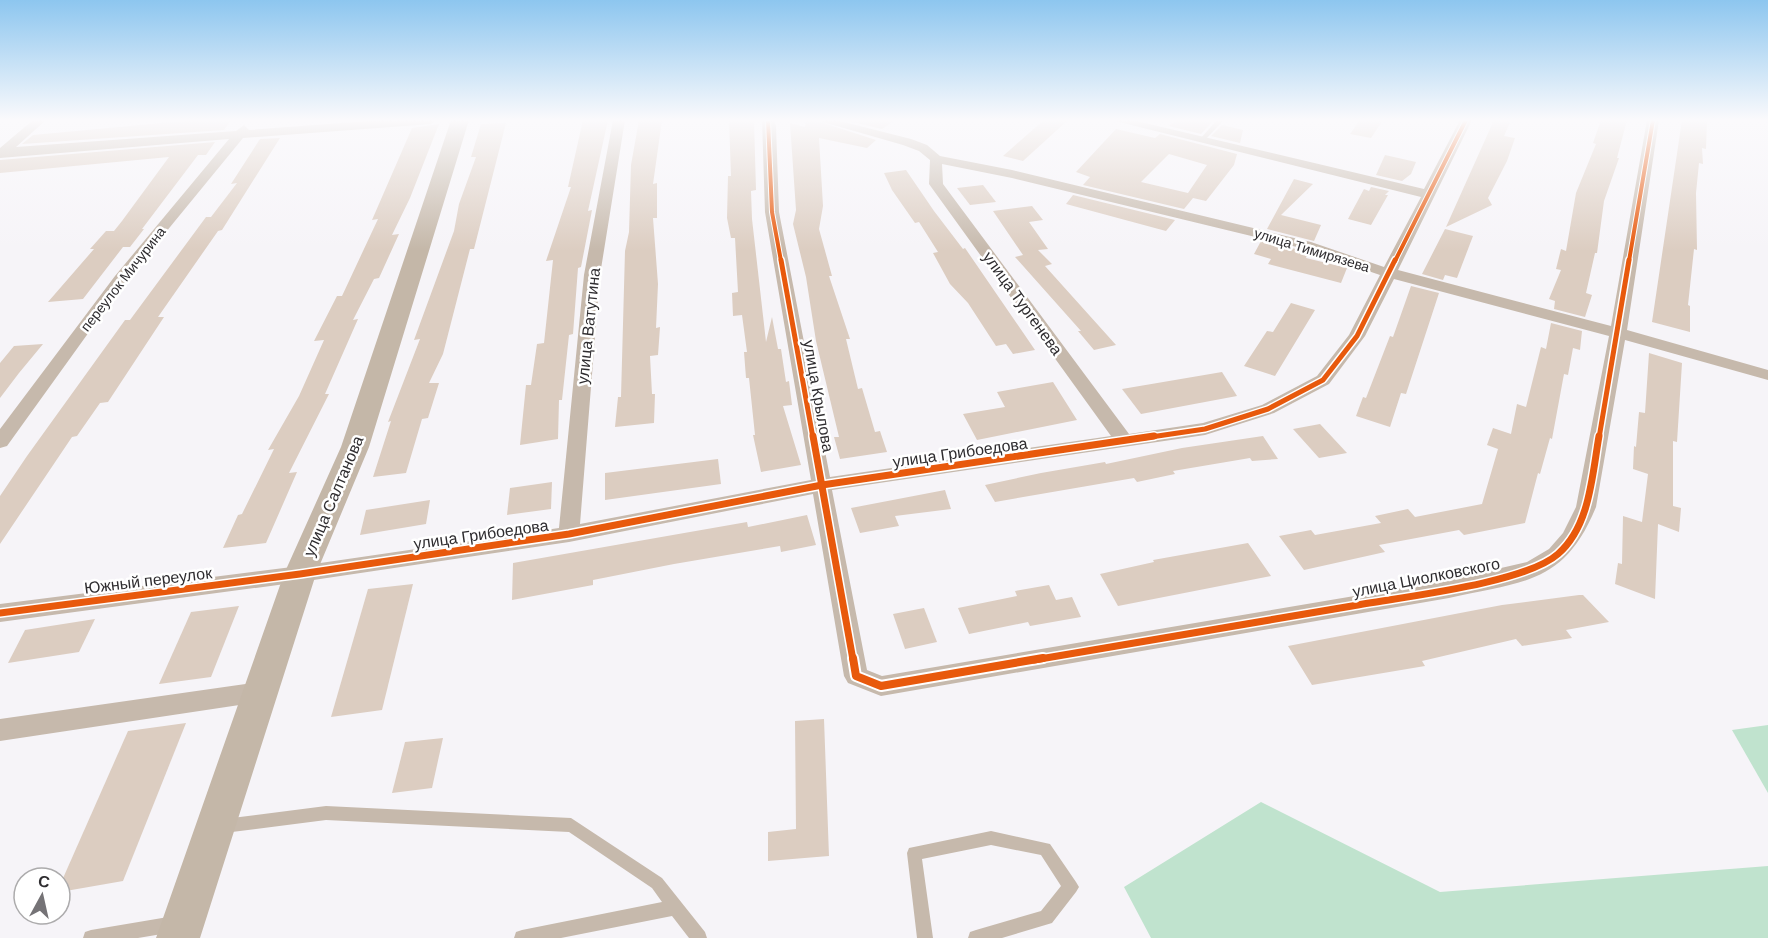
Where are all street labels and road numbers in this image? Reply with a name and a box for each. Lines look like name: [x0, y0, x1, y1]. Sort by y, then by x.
street label: переулок Мичурина: [76, 223, 170, 335]
street label: улица Тимирязева: [1252, 224, 1372, 276]
street label: улица Тургенева: [978, 247, 1067, 359]
street label: улица Ватутина: [572, 267, 605, 385]
street label: улица Крылова: [798, 338, 839, 454]
street label: улица Салтанова: [299, 433, 368, 560]
street label: улица Грибоедова: [891, 433, 1029, 472]
street label: улица Грибоедова: [412, 515, 550, 554]
street label: улица Циолковского: [1351, 553, 1502, 602]
street label: Южный переулок: [83, 562, 214, 599]

